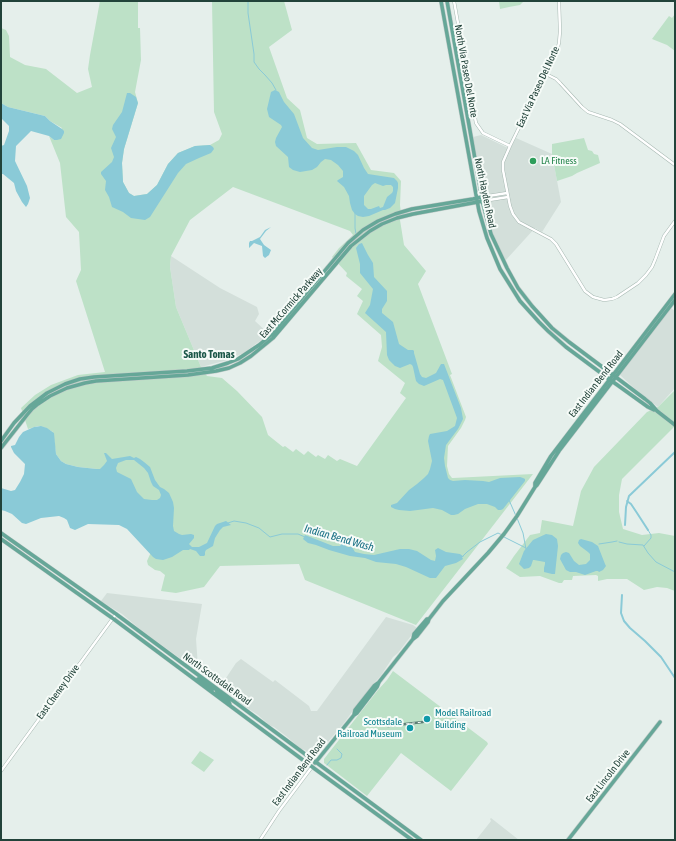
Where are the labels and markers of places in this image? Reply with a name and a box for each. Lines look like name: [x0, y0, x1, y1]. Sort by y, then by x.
place label: LA Fitness: [541, 155, 577, 167]
marker: LA Fitness: [528, 156, 538, 166]
place label: Model Railroad Building: [435, 707, 491, 730]
marker: Model Railroad Building: [422, 714, 432, 724]
place label: Scottsdale Railroad Museum: [337, 716, 402, 740]
marker: Scottsdale Railroad Museum: [405, 723, 415, 733]

